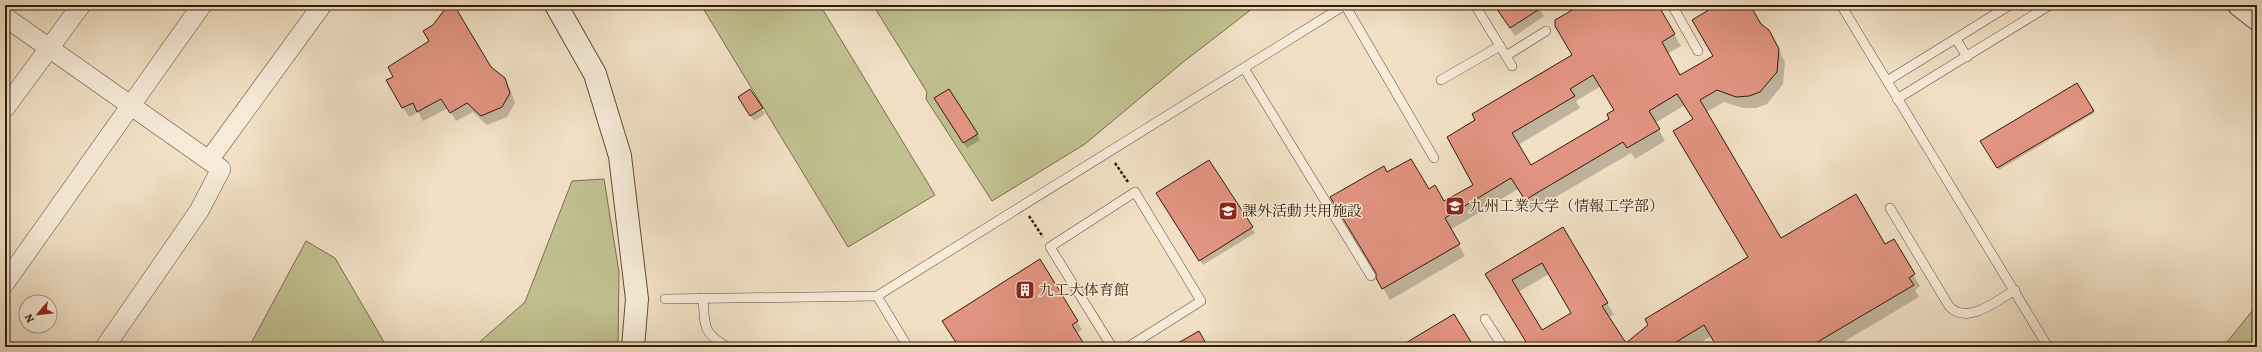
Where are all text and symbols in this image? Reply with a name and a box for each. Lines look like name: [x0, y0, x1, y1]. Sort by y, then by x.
school or university icon: 九州工業大学（情報工学部）: [1444, 195, 1466, 217]
place label: 九州工業大学（情報工学部）: [1469, 196, 1664, 216]
school or university icon: 課外活動共用施設: [1217, 200, 1239, 222]
place label: 課外活動共用施設: [1242, 201, 1362, 221]
building icon: 九工大体育館: [1014, 279, 1036, 301]
place label: 九工大体育館: [1039, 280, 1129, 300]
north arrow: [18, 294, 58, 334]
text: N: [21, 311, 38, 326]

